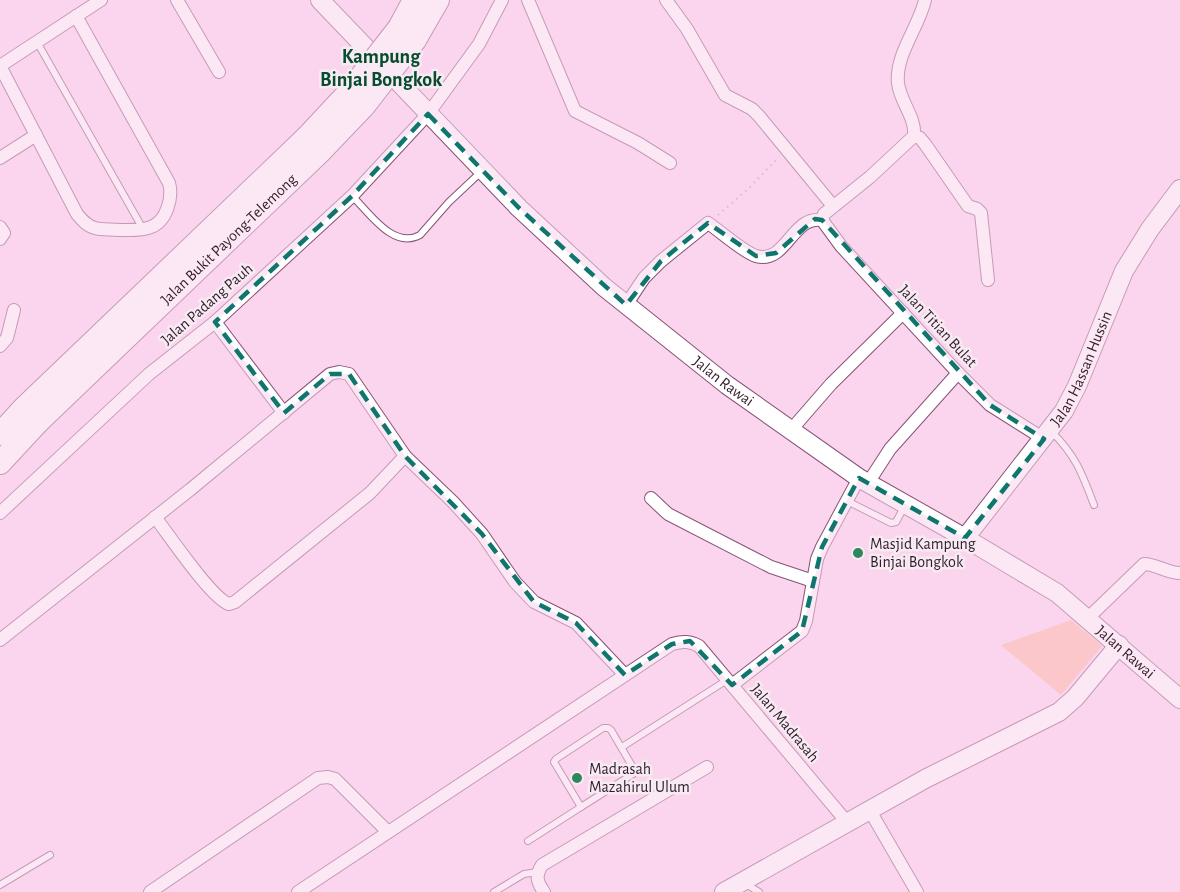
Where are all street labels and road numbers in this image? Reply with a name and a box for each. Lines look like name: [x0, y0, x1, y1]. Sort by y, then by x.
street label: Jalan Bukit Payong-Telemong: [158, 171, 300, 308]
street label: Jalan Padang Pauh: [158, 260, 256, 348]
street label: Jalan Titian Bulat: [896, 282, 980, 370]
street label: Jalan Hassan Hussin: [1047, 309, 1115, 429]
street label: Jalan Rawai: [690, 353, 757, 409]
street label: Jalan Rawai: [1093, 623, 1158, 681]
street label: Jalan Madrasah: [748, 681, 822, 765]

